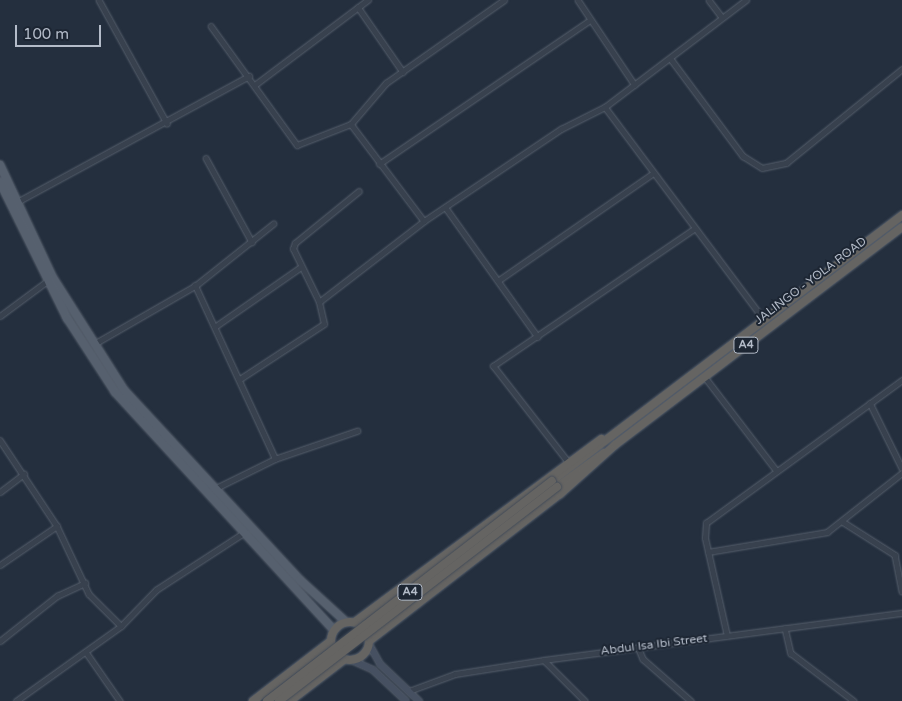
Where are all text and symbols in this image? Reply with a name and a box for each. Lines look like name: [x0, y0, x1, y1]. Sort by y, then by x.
scale bar: [18, 15, 104, 47]
text: 100 m: [23, 25, 69, 43]
street label: JALINGO - YOLA ROAD: [752, 234, 870, 328]
road number: A4: [732, 336, 760, 354]
road number: A4: [396, 584, 424, 600]
street label: Abdul Isa Ibi Street: [600, 631, 708, 659]

